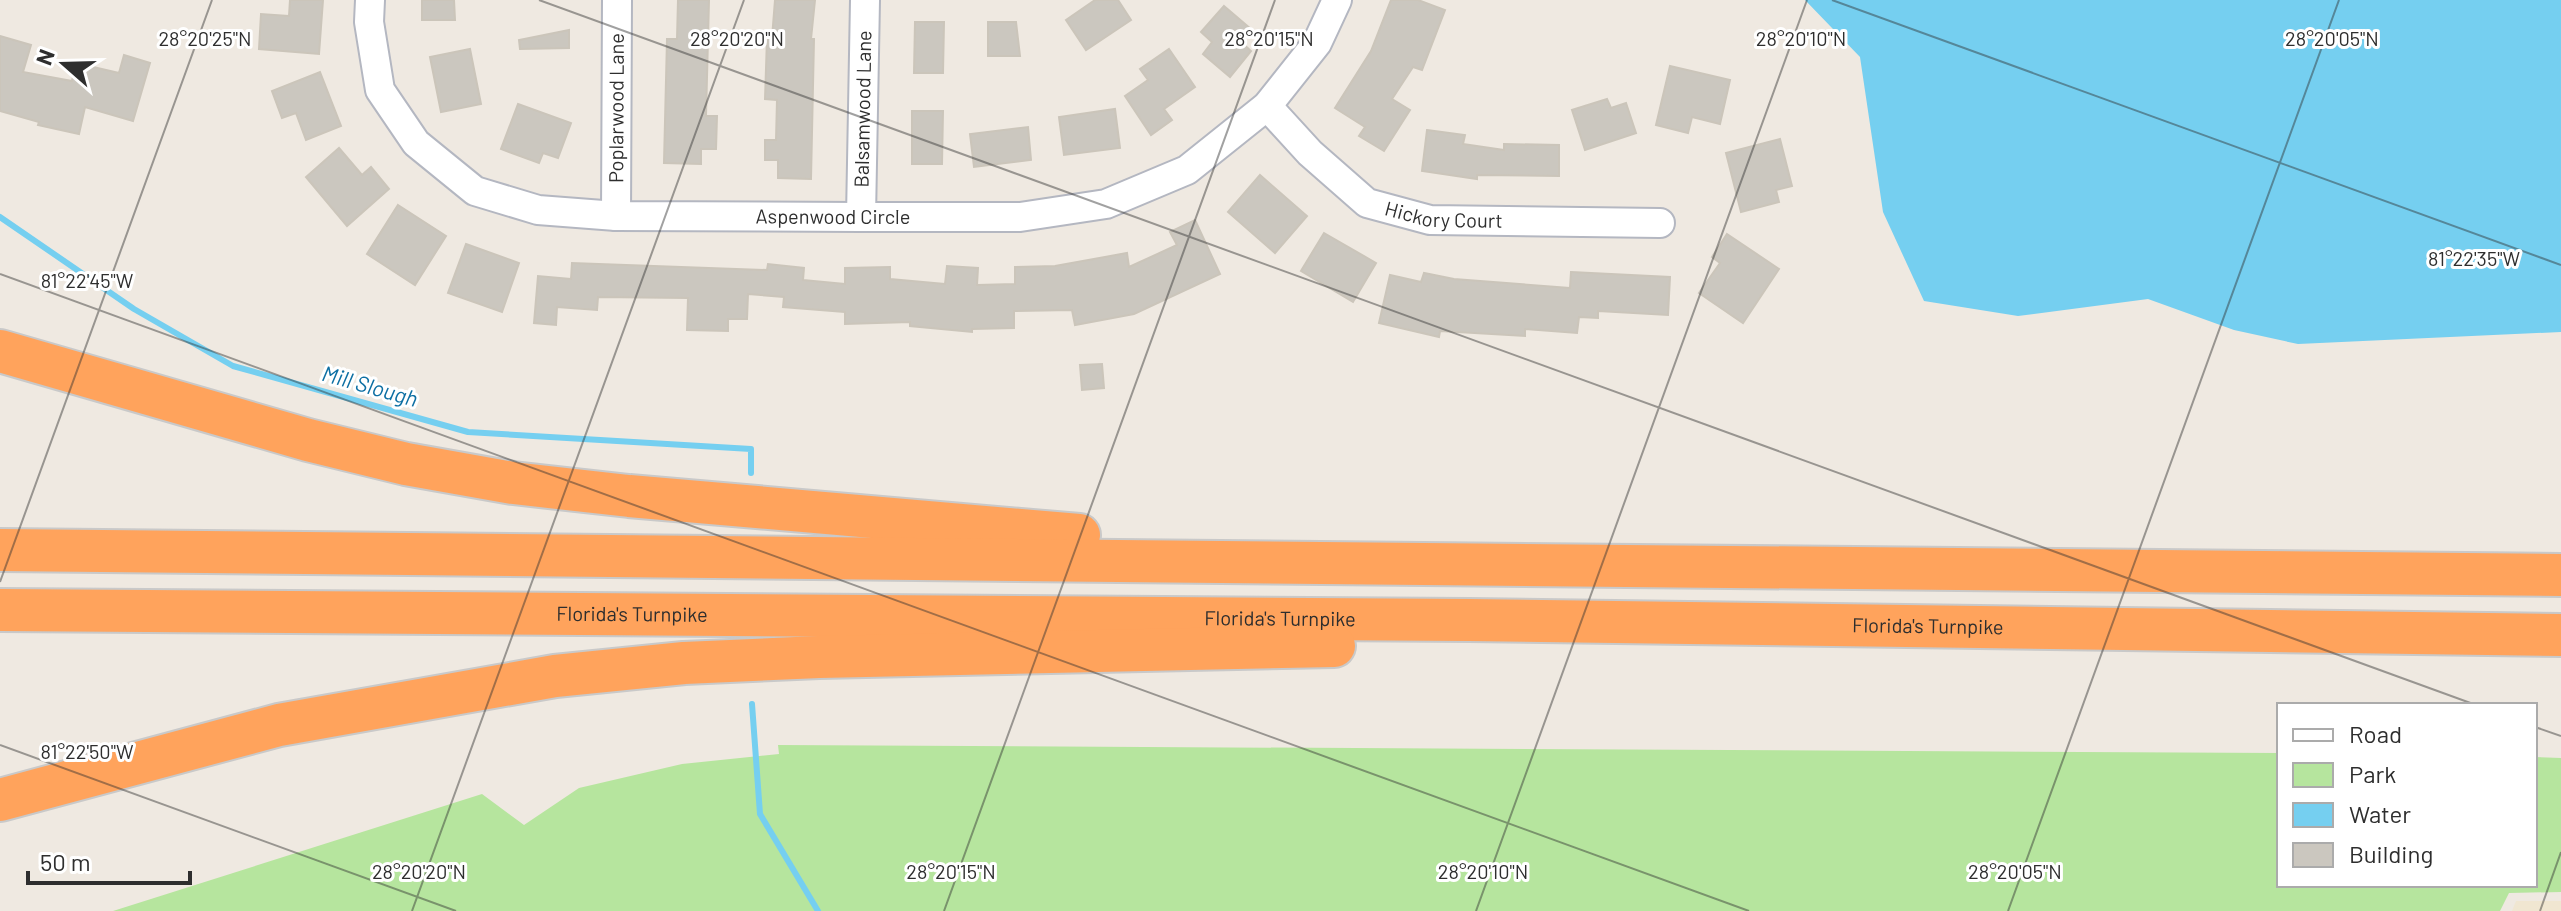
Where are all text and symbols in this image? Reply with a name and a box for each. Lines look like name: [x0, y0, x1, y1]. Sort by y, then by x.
north arrow: [24, 24, 104, 104]
text: 28°20'25"N: [158, 26, 252, 50]
text: 28°20'20"N: [690, 26, 784, 50]
text: 28°20'15"N: [1224, 26, 1314, 50]
text: 28°20'10"N: [1756, 26, 1846, 50]
text: 28°20'05"N: [2285, 26, 2379, 50]
street label: Balsamwood Lane: [849, 30, 875, 188]
street label: Poplarwood Lane: [603, 33, 628, 183]
text: N: [30, 45, 59, 68]
street label: Hickory Court: [1383, 195, 1503, 232]
street label: Aspenwood Circle: [755, 204, 910, 228]
text: 81°22'35"W: [2428, 246, 2520, 270]
text: 81°22'45"W: [41, 268, 134, 292]
water label: Mill Slough: [320, 359, 421, 411]
street label: Florida's Turnpike: [556, 601, 708, 626]
street label: Florida's Turnpike: [1204, 605, 1356, 630]
street label: Florida's Turnpike: [1852, 612, 2004, 638]
legend: [2277, 703, 2537, 887]
text: Road: [2349, 719, 2402, 748]
text: 81°22'50"W: [41, 739, 134, 763]
text: Park: [2349, 759, 2396, 788]
text: Water: [2349, 799, 2411, 828]
scale bar: [28, 835, 190, 885]
text: Building: [2349, 839, 2433, 868]
text: 50 m: [40, 847, 91, 876]
text: 28°20'20"N: [372, 859, 466, 883]
text: 28°20'15"N: [906, 859, 996, 883]
text: 28°20'10"N: [1438, 859, 1528, 883]
text: 28°20'05"N: [1968, 859, 2062, 883]

